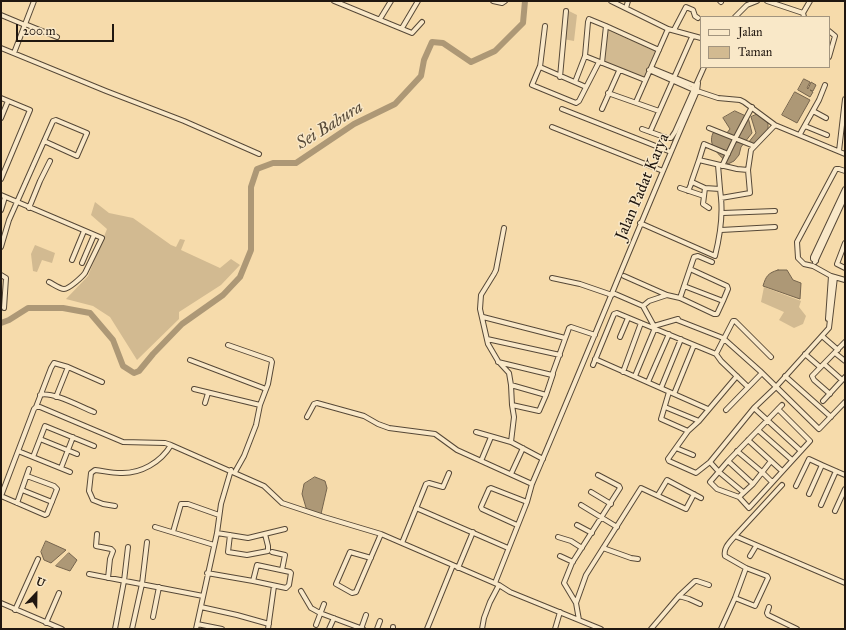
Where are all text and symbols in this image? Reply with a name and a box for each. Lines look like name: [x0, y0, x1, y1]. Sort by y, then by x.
scale bar: [18, 16, 116, 42]
legend: [700, 16, 830, 68]
text: 200 m: [23, 24, 56, 38]
text: Jalan: [738, 25, 762, 39]
text: Taman: [738, 45, 772, 59]
water label: Sei Babura: [293, 98, 367, 154]
street label: Jalan Padat Karya: [612, 131, 674, 243]
north arrow: [16, 574, 56, 614]
text: U: [34, 575, 47, 590]

